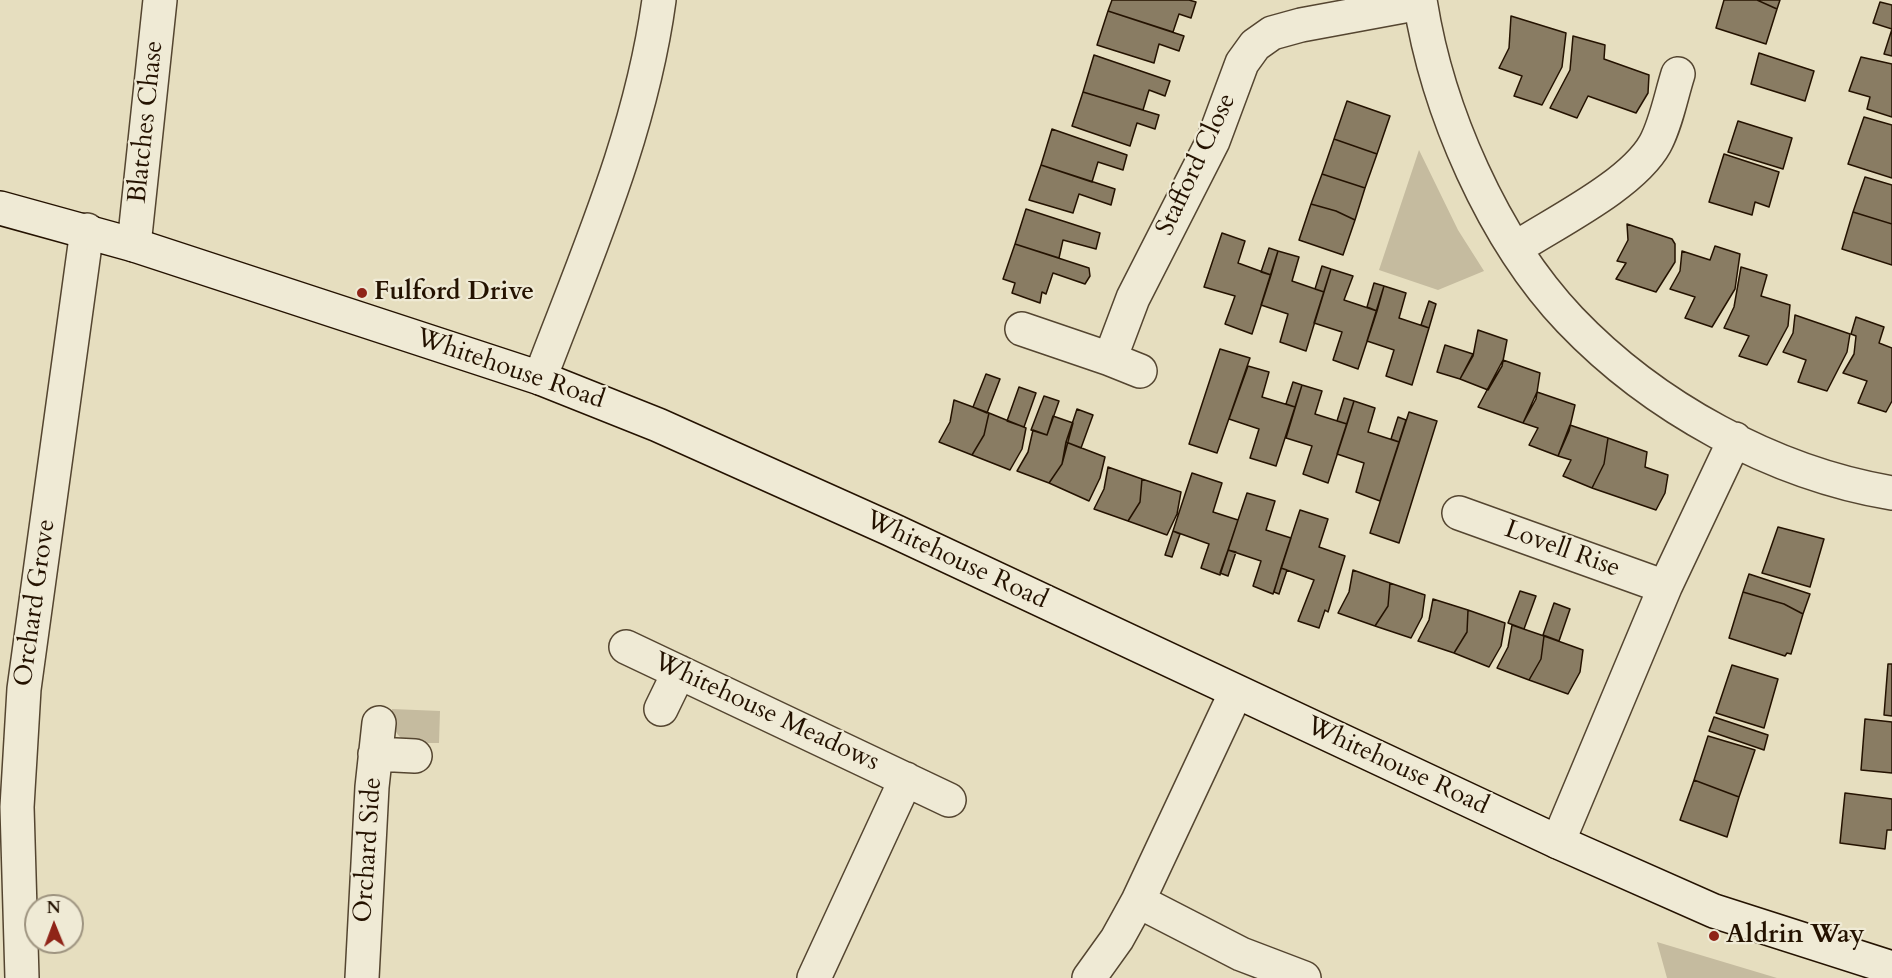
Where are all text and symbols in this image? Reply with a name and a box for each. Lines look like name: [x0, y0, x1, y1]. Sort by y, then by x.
street label: Blatches Chase: [123, 39, 171, 205]
street label: Stafford Close: [1150, 89, 1244, 241]
place label: Fulford Drive: [374, 277, 534, 309]
marker: Fulford Drive: [355, 286, 369, 300]
street label: Whitehouse Road: [412, 323, 608, 417]
street label: Whitehouse Road: [860, 505, 1052, 617]
street label: Lovell Rise: [1500, 515, 1624, 585]
street label: Orchard Grove: [9, 517, 63, 689]
street label: Whitehouse Meadows: [648, 647, 884, 779]
street label: Whitehouse Road: [1301, 711, 1493, 823]
street label: Orchard Side: [348, 776, 390, 924]
north arrow: [24, 894, 84, 954]
text: N: [47, 897, 61, 919]
place label: Aldrin Way: [1726, 920, 1865, 952]
marker: Aldrin Way: [1707, 929, 1721, 943]

